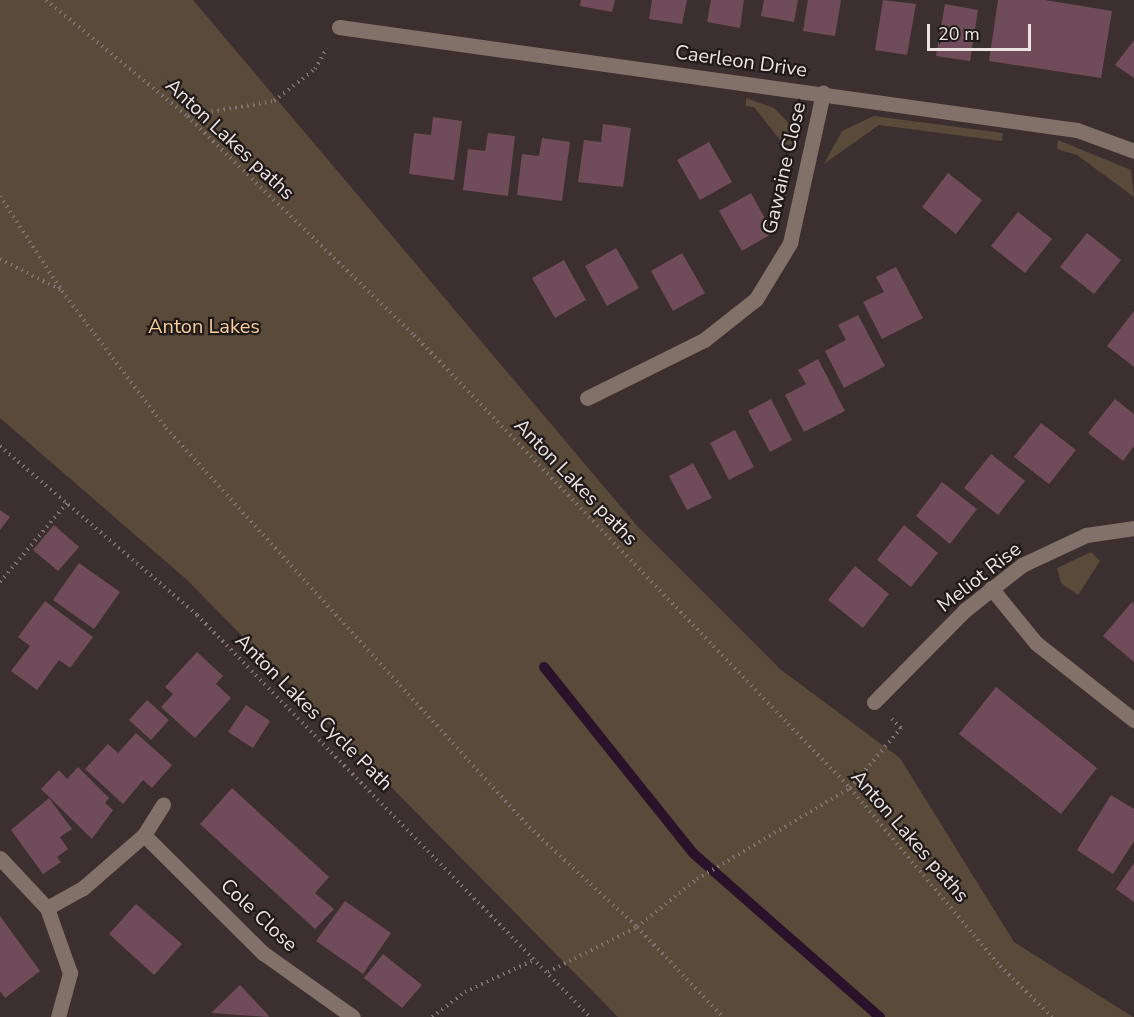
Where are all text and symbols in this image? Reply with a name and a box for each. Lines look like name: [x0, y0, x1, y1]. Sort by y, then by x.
scale bar: [930, 12, 1034, 50]
text: 20 m: [938, 22, 980, 46]
street label: Caerleon Drive: [673, 40, 809, 82]
street label: Anton Lakes paths: [161, 73, 299, 205]
street label: Gawaine Close: [757, 100, 811, 236]
park label: Anton Lakes: [148, 314, 260, 338]
street label: Anton Lakes paths: [509, 413, 643, 551]
street label: Meliot Rise: [932, 537, 1026, 617]
street label: Anton Lakes Cycle Path: [230, 628, 398, 796]
street label: Anton Lakes paths: [846, 765, 974, 907]
street label: Cole Close: [216, 873, 302, 957]

